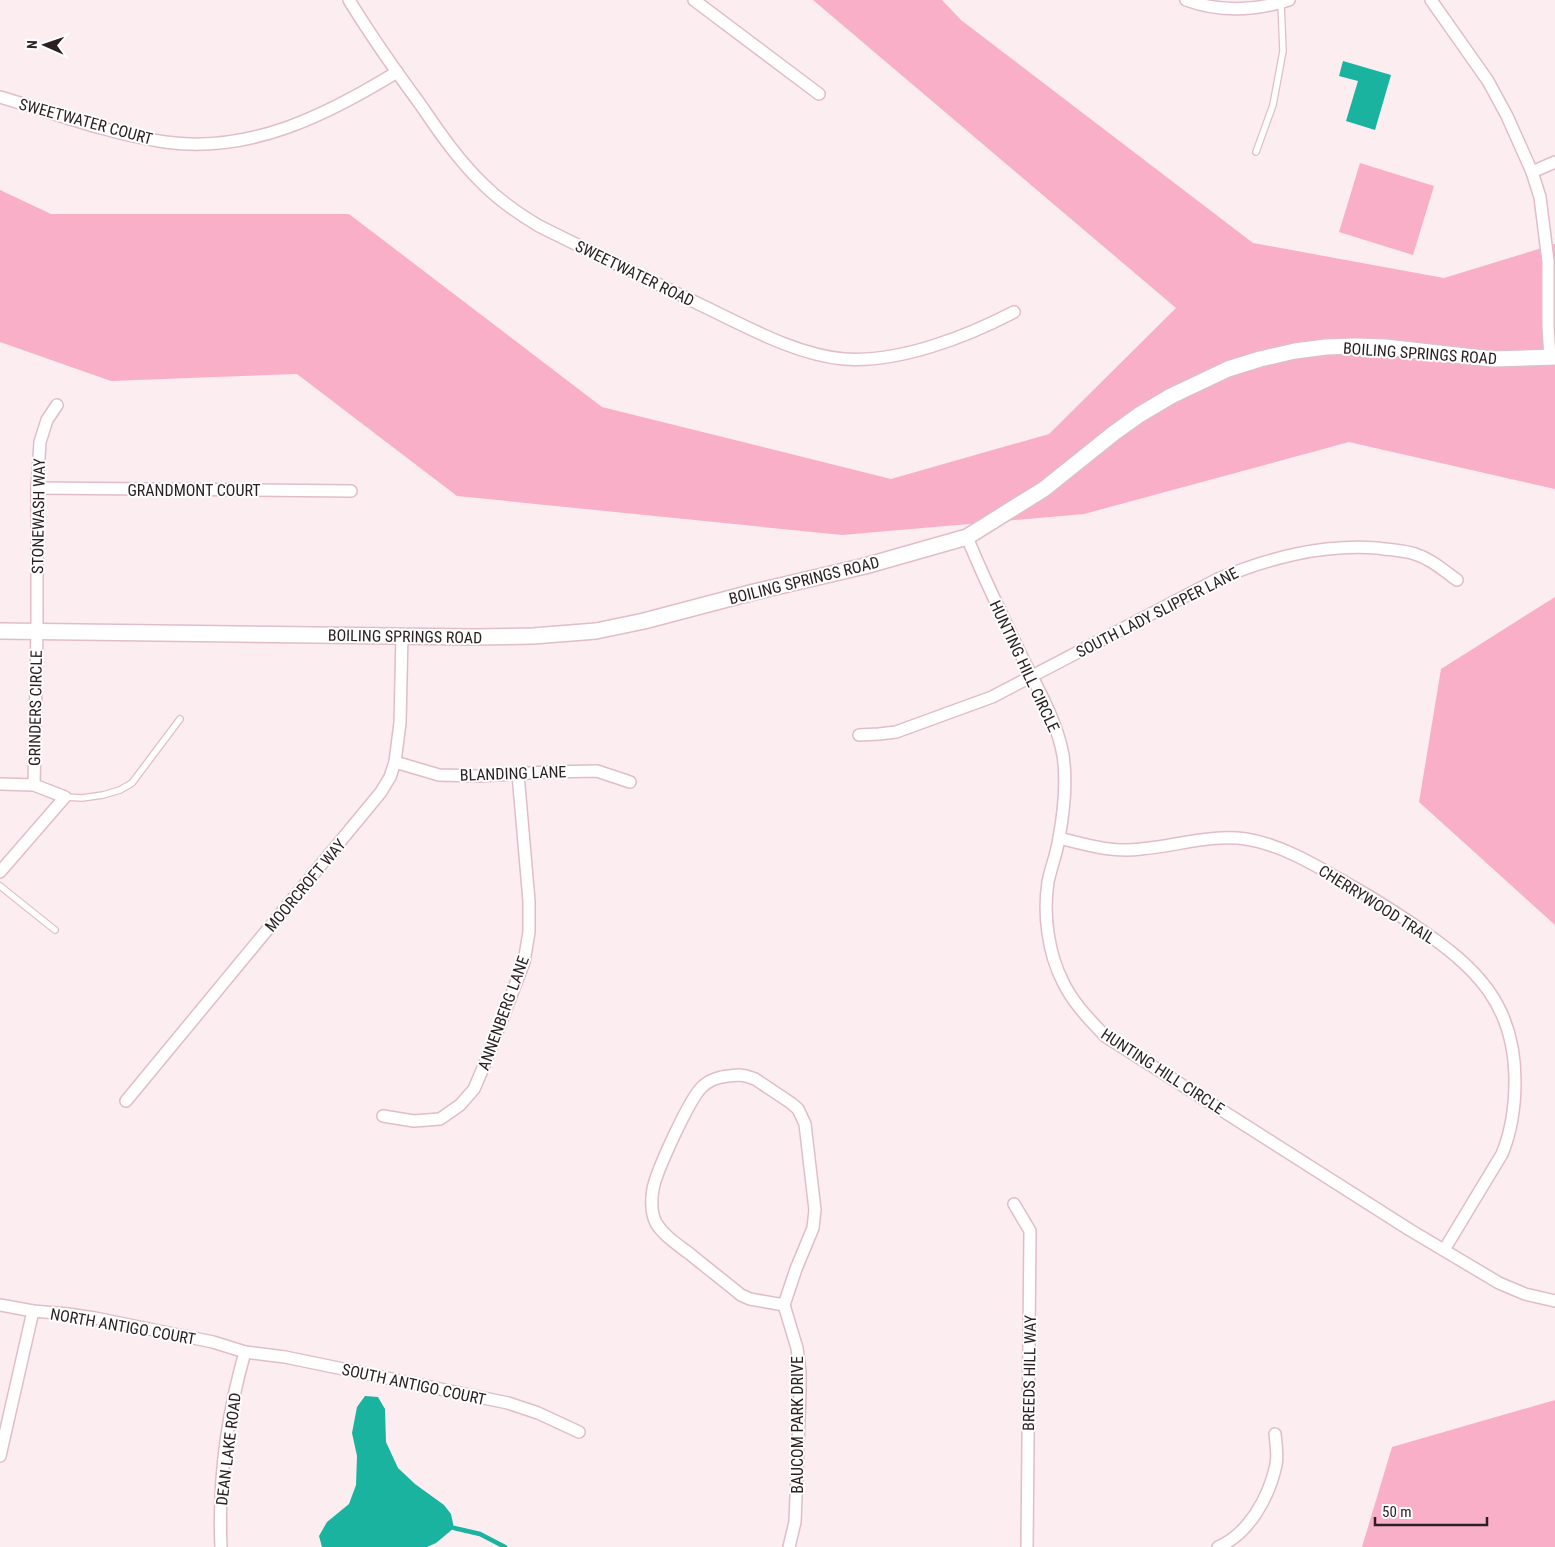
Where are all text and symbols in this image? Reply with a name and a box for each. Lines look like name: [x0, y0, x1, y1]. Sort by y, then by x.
north arrow: [20, 20, 70, 70]
text: N: [24, 40, 40, 49]
street label: SWEETWATER COURT: [17, 95, 155, 148]
street label: SWEETWATER ROAD: [572, 236, 697, 310]
street label: BOILING SPRINGS ROAD: [1342, 339, 1498, 368]
street label: STONEWASH WAY: [28, 457, 49, 574]
street label: GRANDMONT COURT: [127, 481, 261, 500]
street label: BOILING SPRINGS ROAD: [727, 553, 881, 608]
street label: SOUTH LADY SLIPPER LANE: [1073, 563, 1241, 662]
street label: HUNTING HILL CIRCLE: [986, 597, 1063, 735]
street label: BOILING SPRINGS ROAD: [328, 626, 482, 647]
street label: GRINDERS CIRCLE: [25, 650, 46, 766]
street label: BLANDING LANE: [459, 762, 567, 785]
street label: MOORCROFT WAY: [261, 835, 350, 936]
street label: CHERRYWOOD TRAIL: [1315, 861, 1439, 948]
street label: ANNENBERG LANE: [474, 953, 533, 1073]
street label: HUNTING HILL CIRCLE: [1098, 1025, 1228, 1118]
street label: NORTH ANTIGO COURT: [49, 1304, 197, 1349]
street label: BREEDS HILL WAY: [1019, 1314, 1040, 1431]
street label: BAUCOM PARK DRIVE: [788, 1356, 807, 1494]
street label: SOUTH ANTIGO COURT: [340, 1360, 488, 1409]
street label: DEAN LAKE ROAD: [212, 1392, 245, 1507]
scale bar: [1375, 1494, 1488, 1526]
text: 50 m: [1382, 1503, 1412, 1521]

